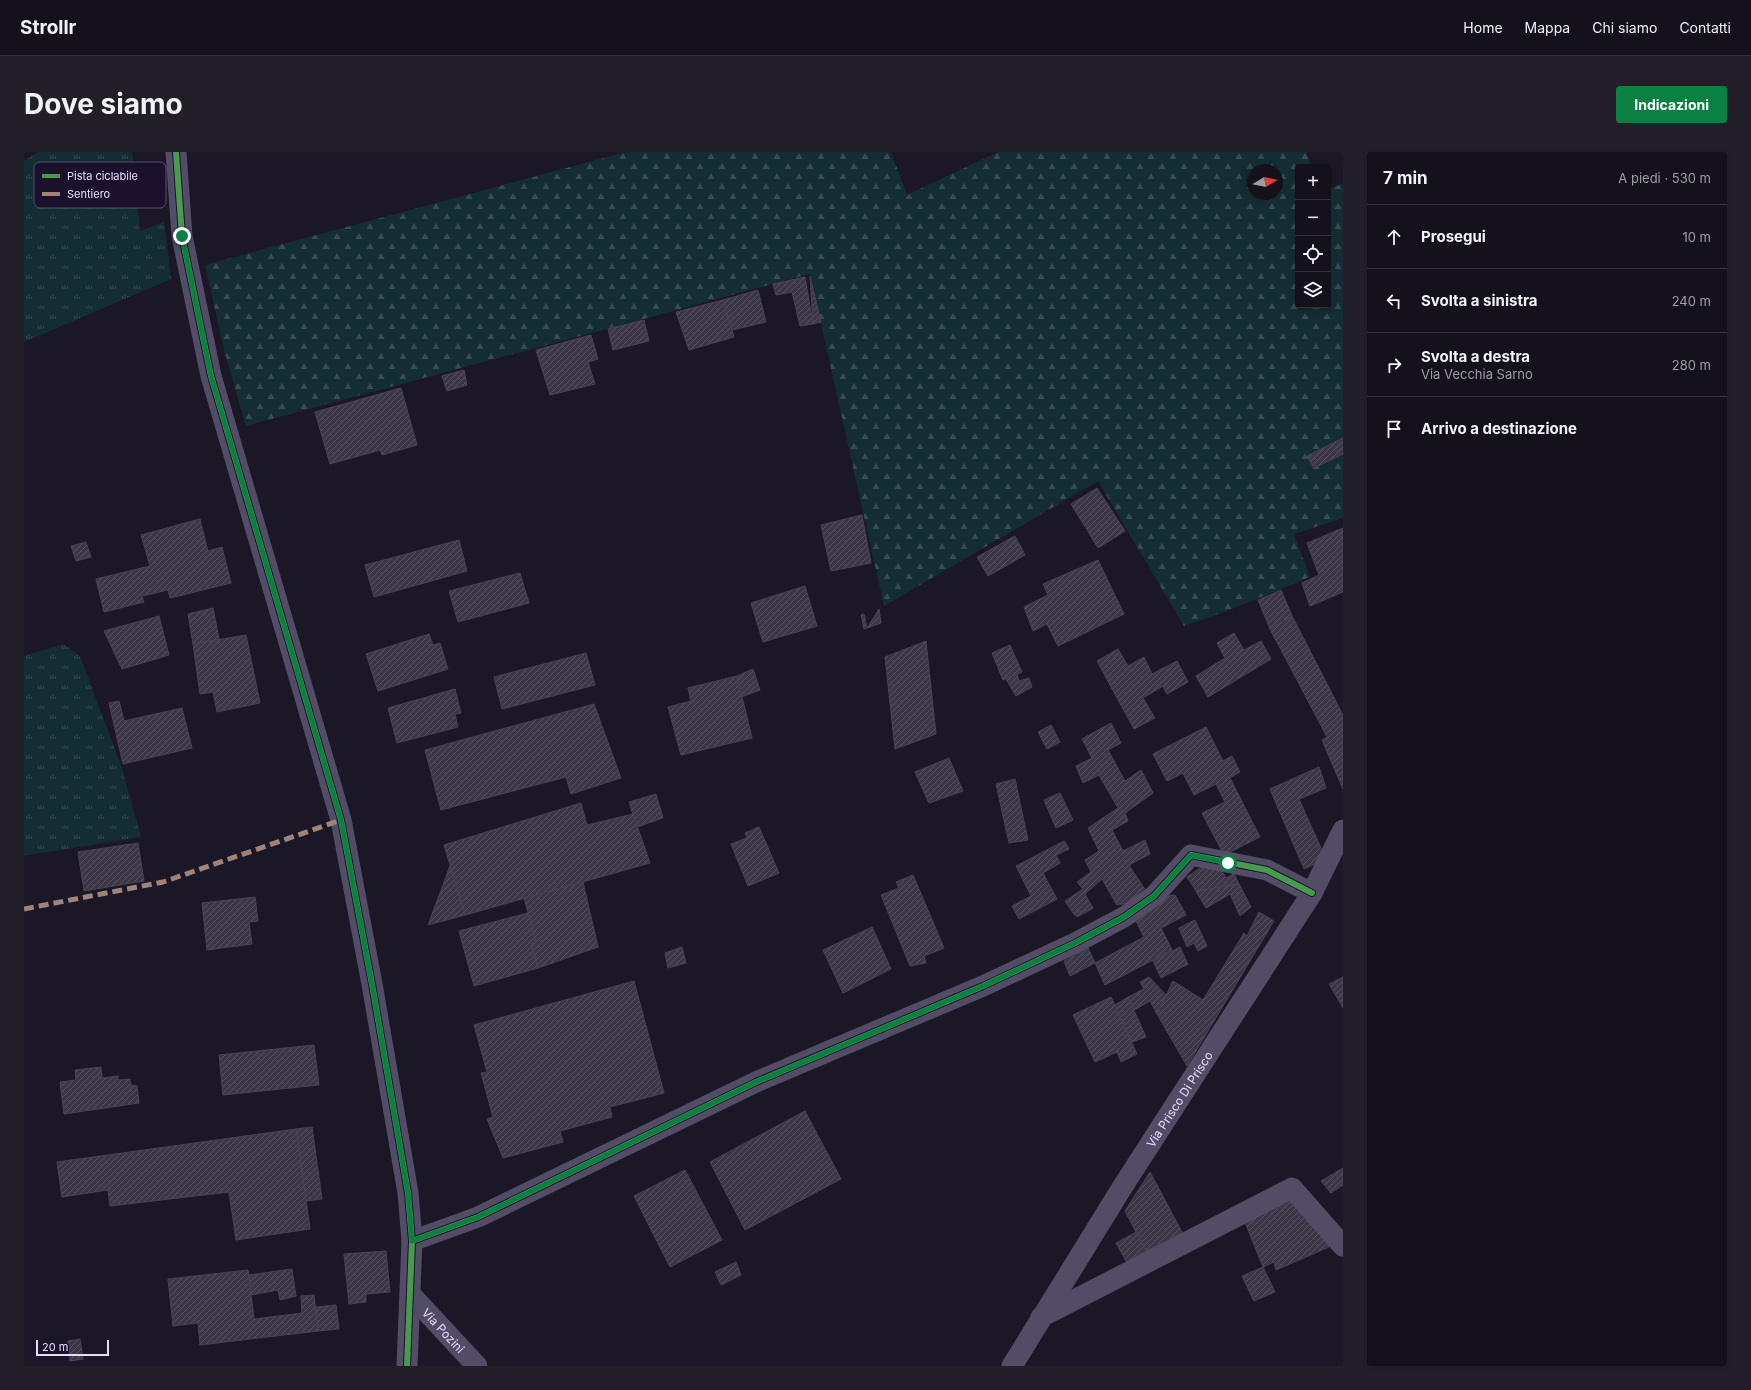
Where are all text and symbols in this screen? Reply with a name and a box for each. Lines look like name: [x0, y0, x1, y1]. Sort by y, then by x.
text: Strollr: [20, 16, 76, 39]
text: Home: [1463, 19, 1503, 36]
text: Mappa: [1525, 19, 1570, 36]
text: Chi siamo: [1592, 19, 1657, 36]
text: Contatti: [1679, 19, 1731, 36]
button: Indicazioni: [1616, 86, 1727, 123]
text: Dove siamo: [24, 87, 183, 121]
legend: [34, 162, 166, 208]
north arrow: [1247, 164, 1283, 200]
map controls: [1295, 164, 1331, 308]
button: +: [1295, 164, 1331, 200]
text: 7 min: [1383, 168, 1428, 188]
text: Pista ciclabile: [67, 169, 138, 183]
text: A piedi · 530 m: [1618, 170, 1711, 186]
text: Sentiero: [67, 187, 111, 201]
button: −: [1295, 200, 1331, 236]
icon: ahead: [1383, 226, 1405, 248]
route end: [173, 227, 191, 245]
text: Prosegui: [1421, 227, 1486, 246]
text: 10 m: [1682, 229, 1711, 245]
button: locate: [1295, 236, 1331, 272]
button: layers: [1295, 272, 1331, 308]
icon: left: [1383, 290, 1405, 312]
text: Svolta a sinistra: [1421, 291, 1538, 310]
text: 240 m: [1672, 293, 1711, 309]
text: Svolta a destra: [1421, 347, 1530, 366]
icon: right: [1383, 354, 1405, 376]
text: 280 m: [1672, 357, 1711, 373]
text: Via Vecchia Sarno: [1421, 366, 1533, 382]
icon: arrive: [1383, 418, 1405, 440]
text: Arrivo a destinazione: [1421, 419, 1577, 438]
route start: [1219, 854, 1237, 872]
street label: Via Prisco Di Prisco: [1143, 1048, 1216, 1150]
street label: Via Pozini: [419, 1305, 468, 1356]
scale bar: [36, 1338, 109, 1357]
text: 20 m: [42, 1340, 68, 1354]

